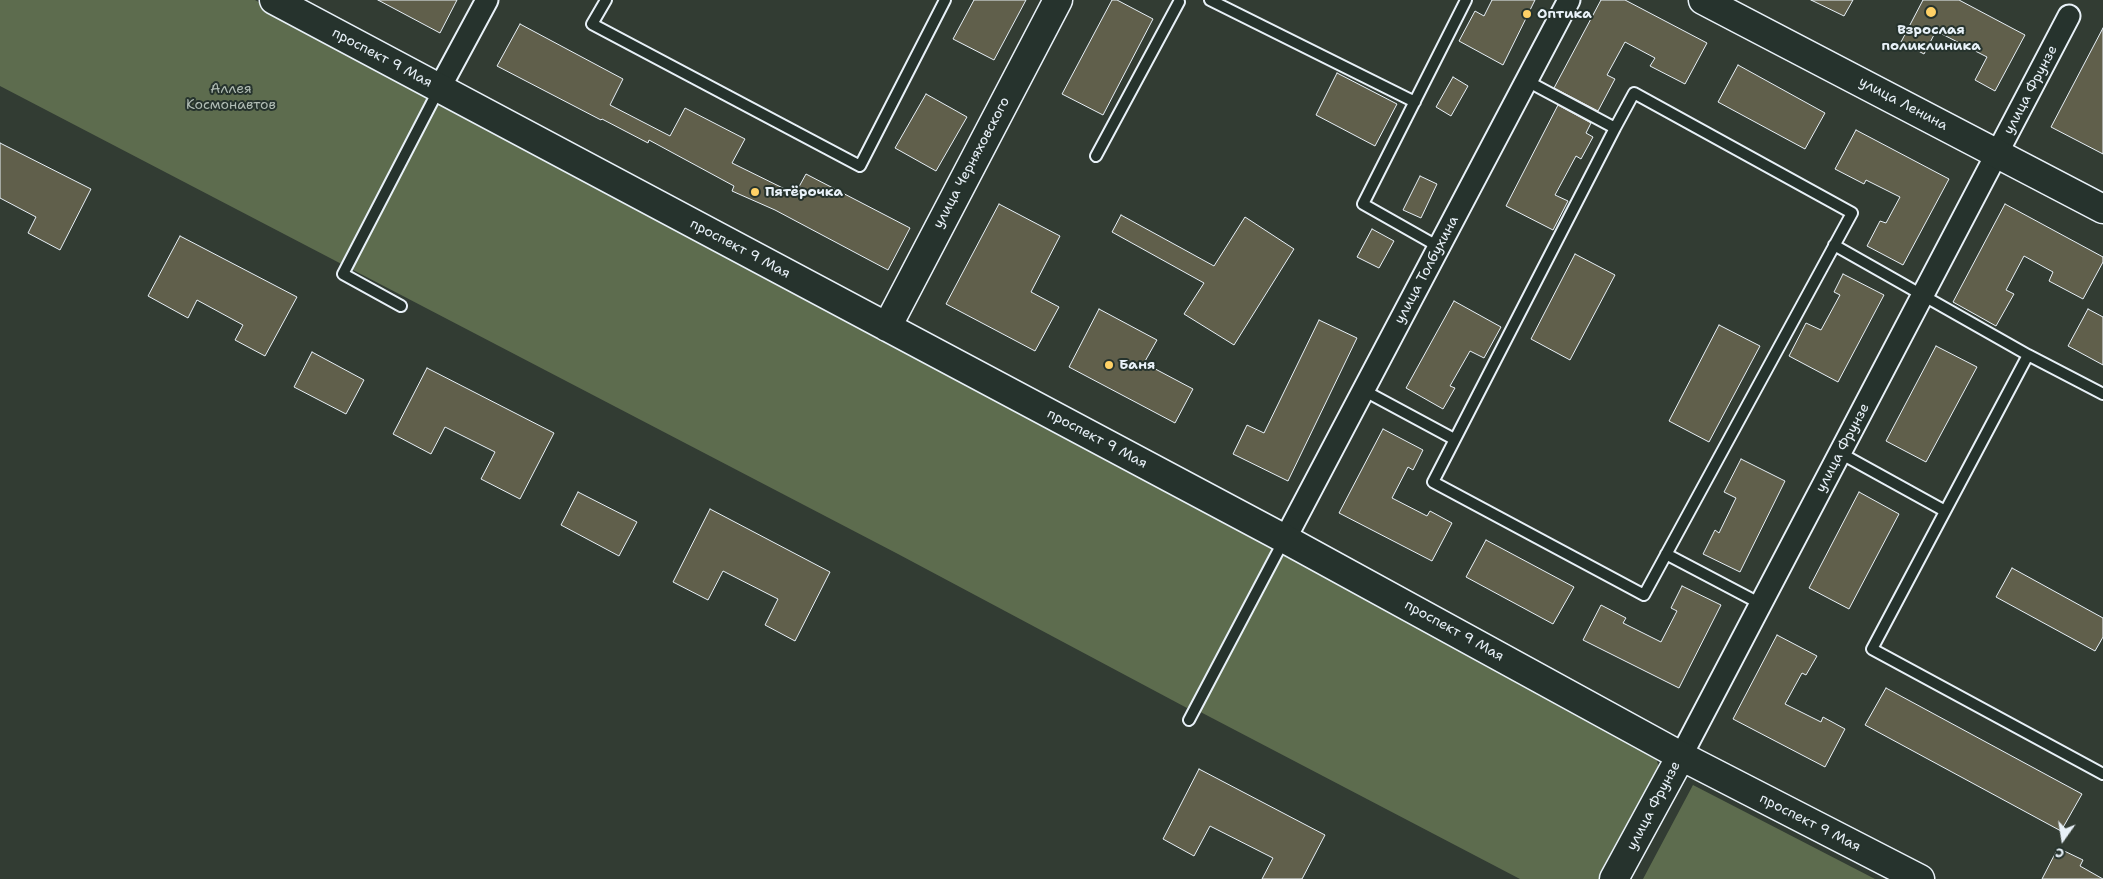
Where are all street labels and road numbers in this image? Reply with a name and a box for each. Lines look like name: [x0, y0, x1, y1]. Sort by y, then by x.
street label: проспект 9 Мая: [329, 25, 435, 91]
street label: улица Фрунзе: [2000, 43, 2062, 137]
street label: улица Ленина: [1856, 74, 1950, 134]
street label: улица Черняховского: [930, 94, 1014, 232]
street label: улица Толбухина: [1391, 213, 1463, 327]
street label: проспект 9 Мая: [687, 216, 793, 282]
street label: улица Фрунзе: [1812, 401, 1874, 495]
street label: проспект 9 Мая: [1044, 406, 1150, 472]
street label: проспект 9 Мая: [1401, 597, 1507, 665]
street label: улица Фрунзе: [1623, 759, 1685, 853]
street label: проспект 9 Мая: [1757, 790, 1863, 856]

